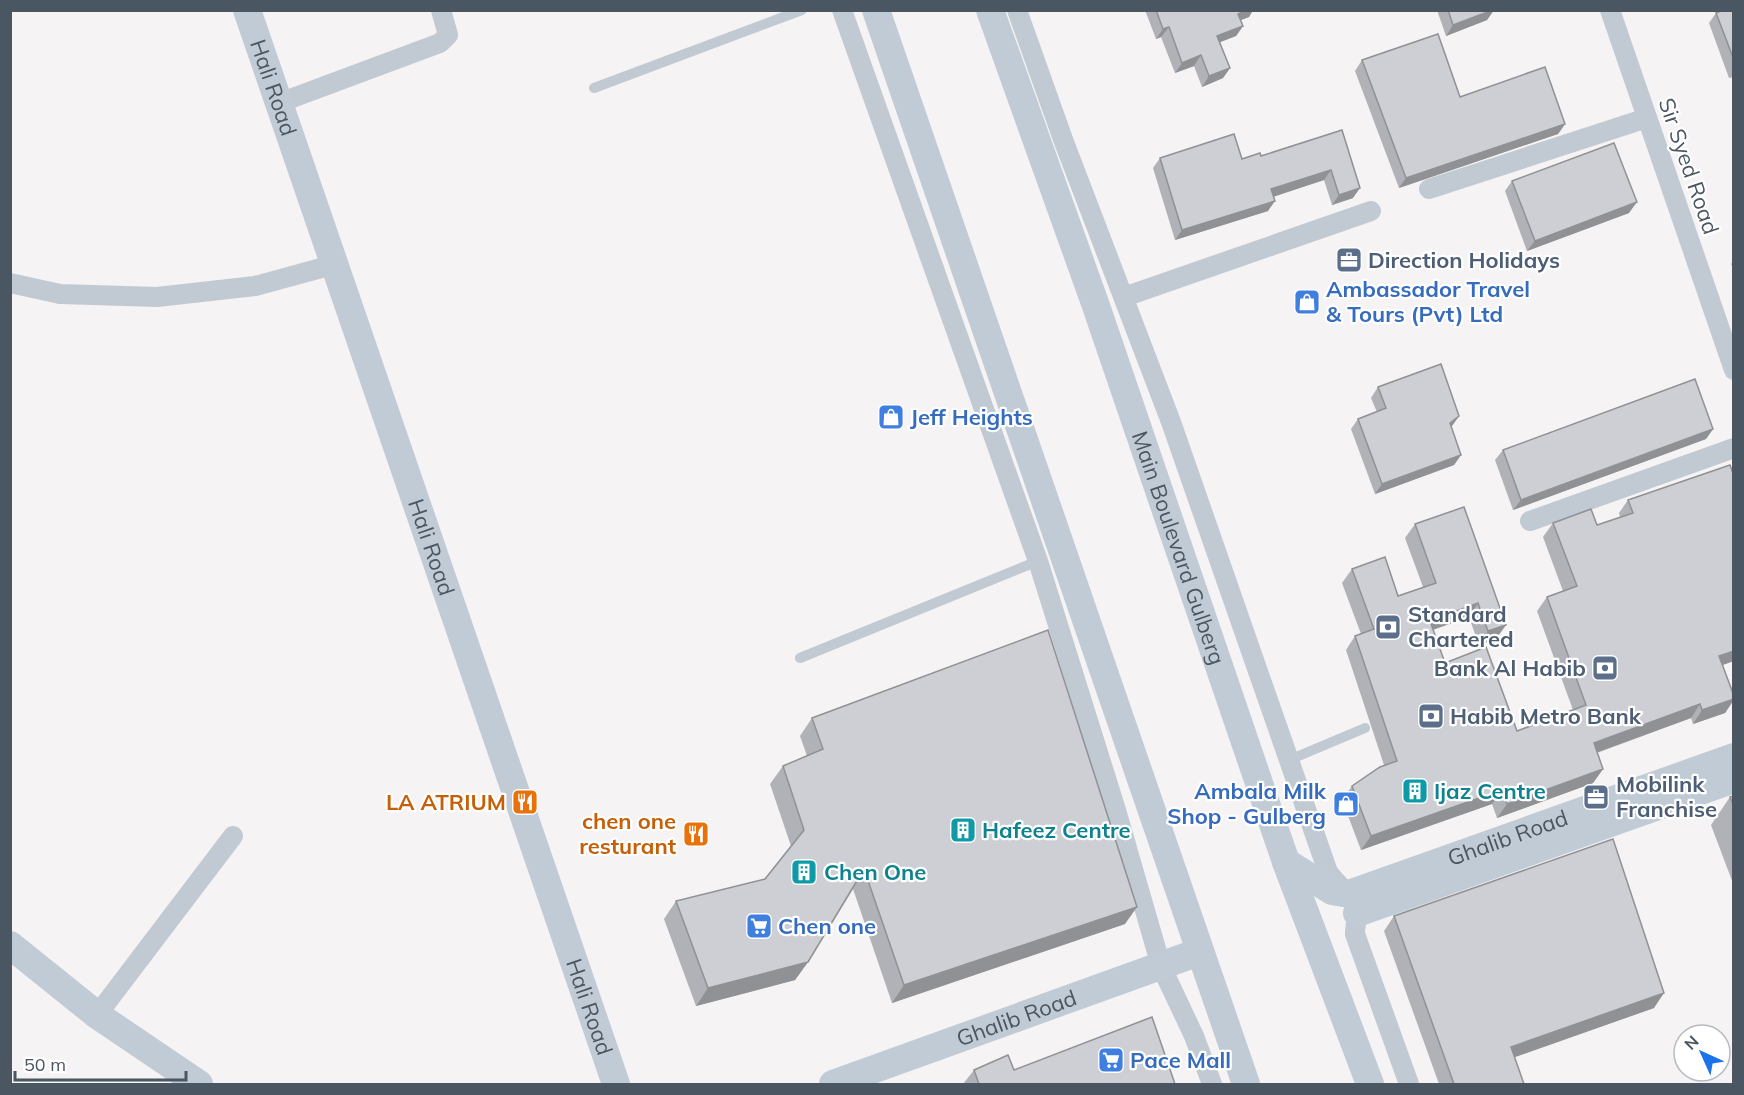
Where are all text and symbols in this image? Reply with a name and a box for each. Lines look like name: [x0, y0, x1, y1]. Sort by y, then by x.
street label: Hali Road: [244, 36, 303, 140]
street label: Sir Syed Road: [1653, 94, 1725, 238]
office icon: Direction Holidays: [1334, 245, 1364, 275]
place label: Direction Holidays: [1368, 246, 1560, 274]
place label: Ambassador Travel & Tours (Pvt) Ltd: [1326, 275, 1530, 328]
shop icon: Ambassador Travel & Tours (Pvt) Ltd: [1292, 287, 1322, 317]
shop icon: Jeff Heights: [876, 402, 906, 432]
place label: Jeff Heights: [910, 403, 1033, 431]
street label: Main Boulevard Gulberg: [1126, 427, 1232, 668]
street label: Hali Road: [402, 495, 461, 599]
place label: Standard Chartered: [1408, 600, 1514, 653]
bank icon: Standard Chartered: [1373, 612, 1403, 642]
bank icon: Bank Al Habib: [1590, 653, 1620, 683]
place label: Bank Al Habib: [1434, 654, 1586, 682]
bank icon: Habib Metro Bank: [1416, 701, 1446, 731]
place label: Habib Metro Bank: [1450, 702, 1642, 730]
place label: Mobilink Franchise: [1616, 770, 1717, 823]
building icon: Ijaz Centre: [1400, 776, 1430, 806]
place label: Ambala Milk Shop - Gulberg: [1167, 777, 1327, 830]
place label: Ijaz Centre: [1434, 777, 1546, 805]
office icon: Mobilink Franchise: [1581, 782, 1611, 812]
restaurant icon: LA ATRIUM: [510, 787, 540, 817]
place label: LA ATRIUM: [386, 788, 506, 816]
shop icon: Ambala Milk Shop - Gulberg: [1331, 789, 1361, 819]
street label: Ghalib Road: [1444, 803, 1571, 872]
place label: chen one resturant: [579, 807, 676, 860]
building icon: Hafeez Centre: [948, 815, 978, 845]
place label: Hafeez Centre: [982, 816, 1131, 844]
restaurant icon: chen one resturant: [681, 819, 711, 849]
building icon: Chen One: [789, 857, 819, 887]
place label: Chen One: [824, 858, 926, 886]
supermarket icon: Chen one: [744, 911, 774, 941]
place label: Chen one: [778, 912, 876, 940]
street label: Hali Road: [560, 955, 619, 1059]
street label: Ghalib Road: [953, 983, 1080, 1052]
north arrow: [1672, 1023, 1732, 1083]
text: N: [1680, 1031, 1703, 1054]
scale bar: [15, 1044, 186, 1082]
supermarket icon: Pace Mall: [1096, 1045, 1126, 1075]
place label: Pace Mall: [1130, 1046, 1231, 1074]
text: 50 m: [24, 1053, 66, 1076]

